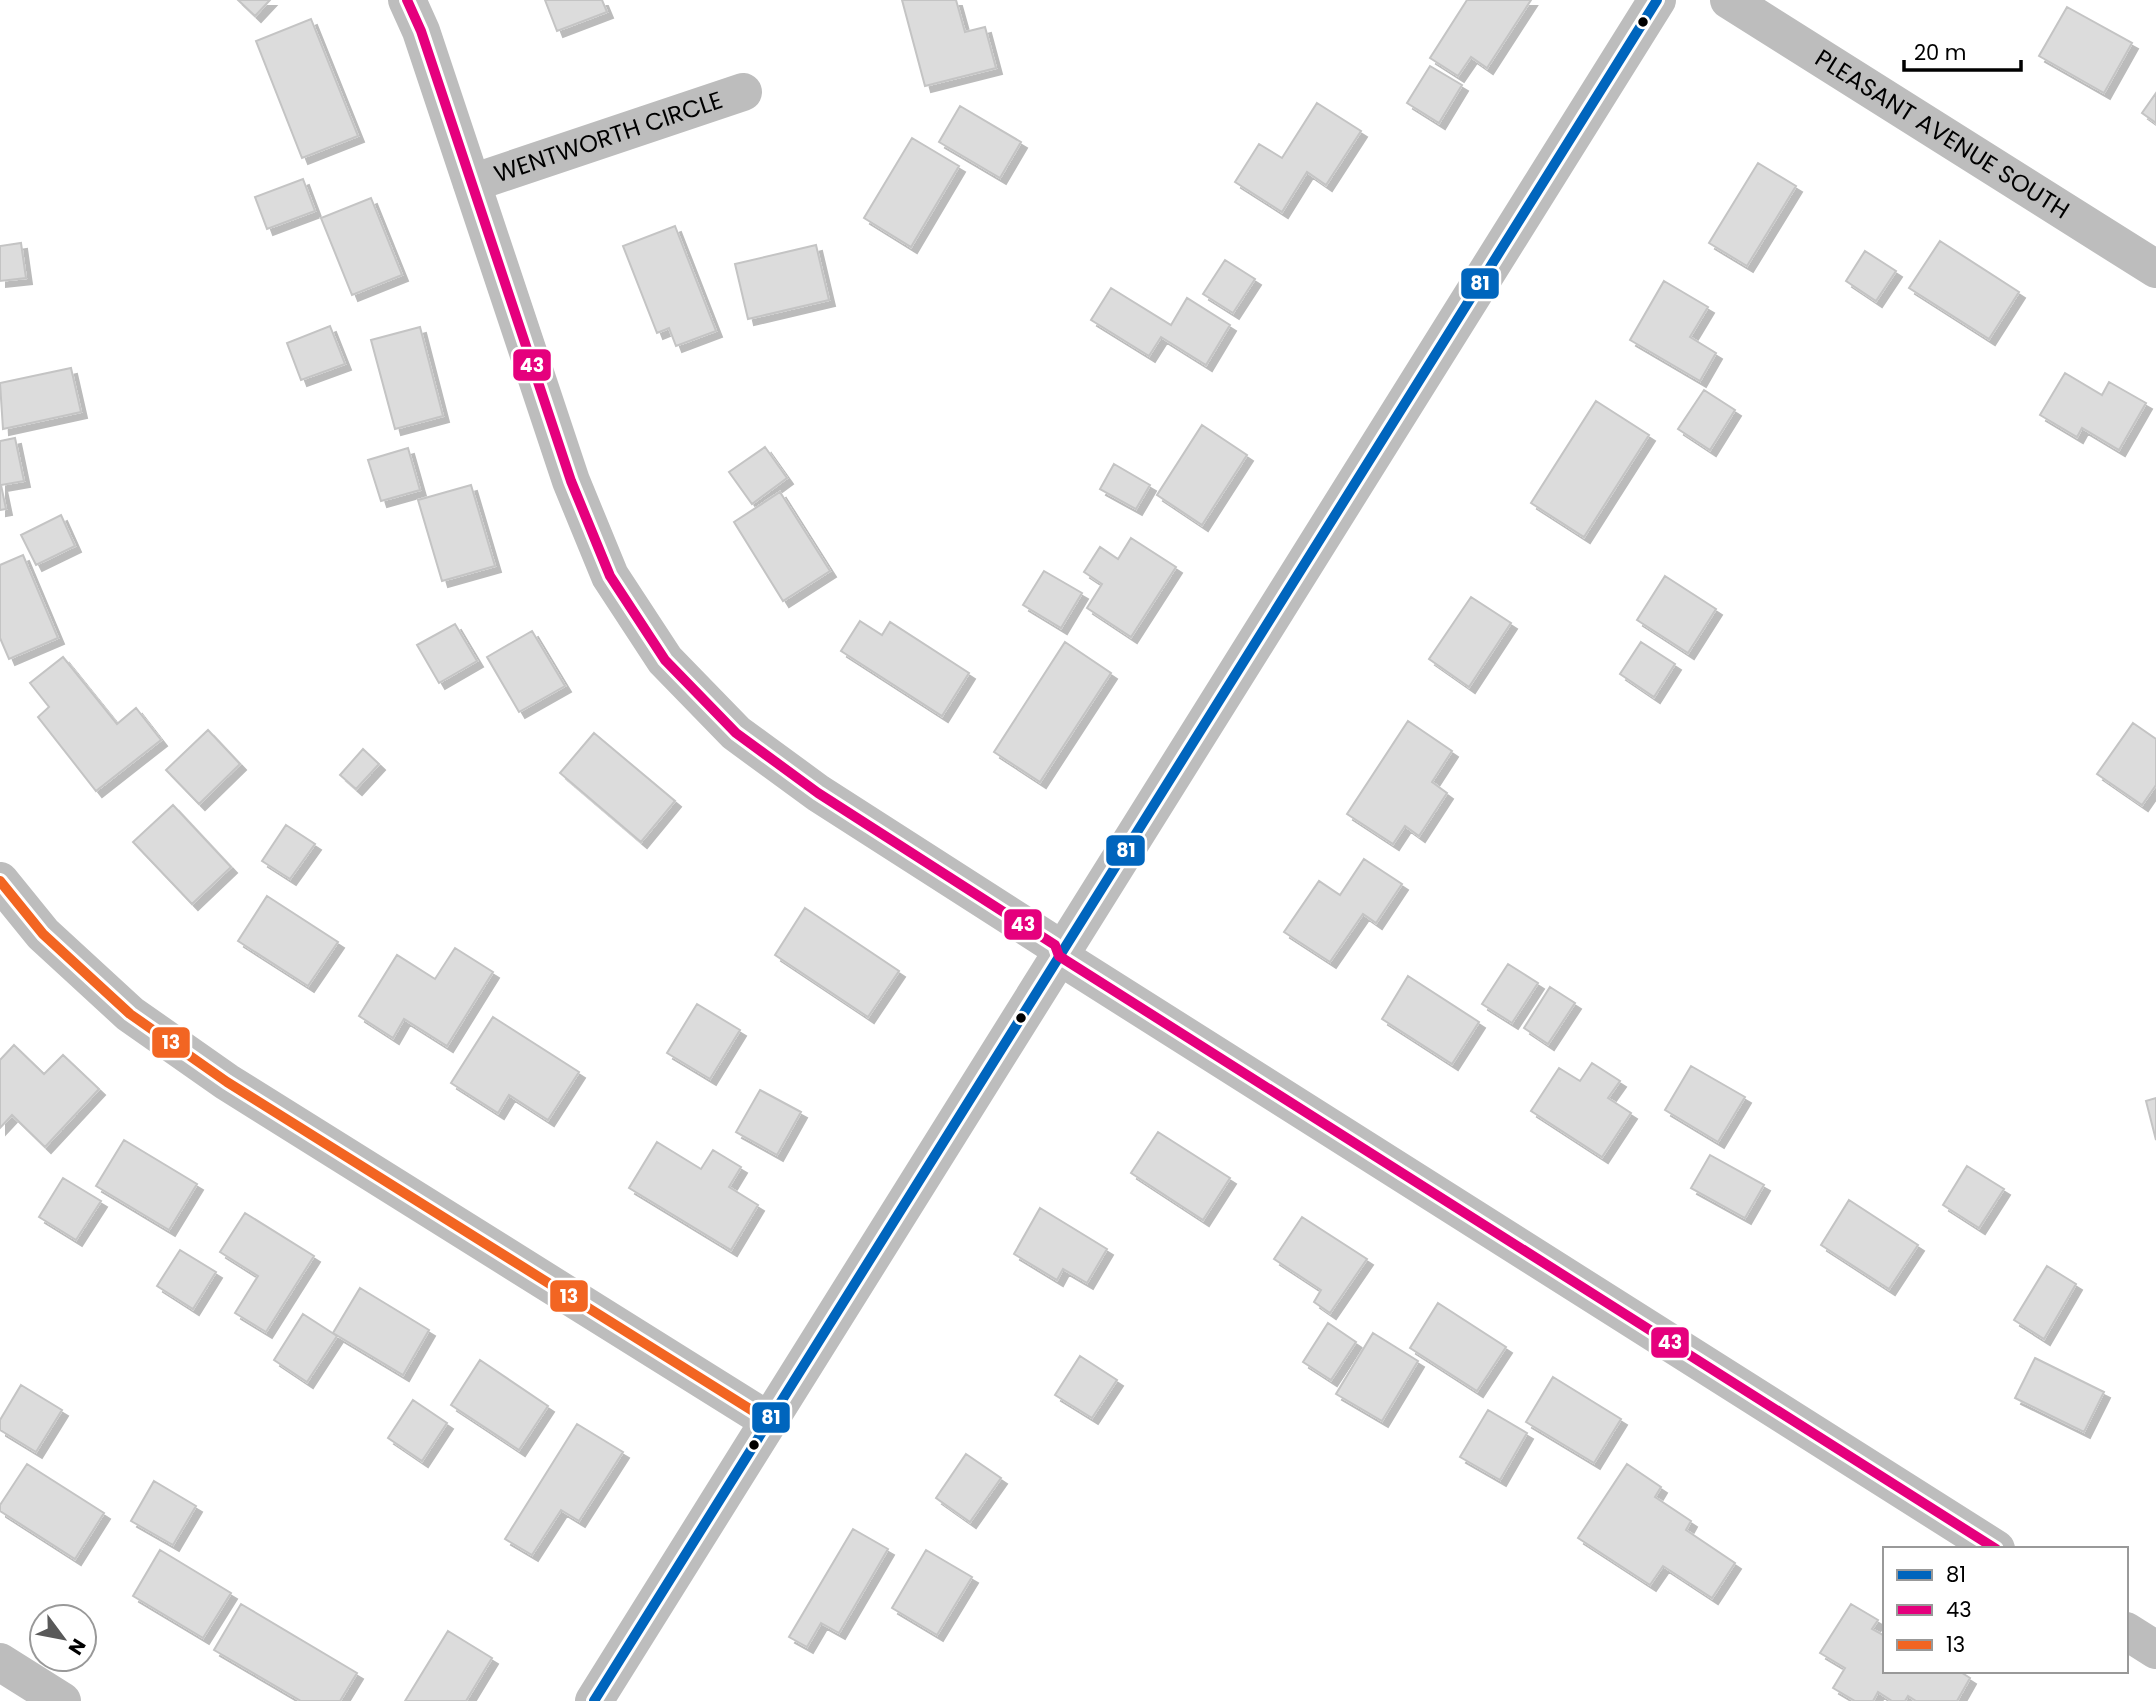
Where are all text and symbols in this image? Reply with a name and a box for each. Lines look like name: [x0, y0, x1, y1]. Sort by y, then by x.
unlabelled marker: [1636, 15, 1650, 29]
scale bar: [1904, 28, 2021, 72]
text: 20 m: [1914, 38, 1967, 67]
street label: PLEASANT AVENUE SOUTH: [1809, 41, 2076, 226]
street label: WENTWORTH CIRCLE: [490, 83, 727, 190]
line badge: 81: [1460, 267, 1500, 300]
text: 81: [1470, 270, 1490, 297]
line badge: 43: [512, 348, 552, 382]
text: 43: [520, 352, 544, 379]
line badge: 81: [1105, 834, 1146, 867]
text: 81: [1116, 837, 1136, 864]
line badge: 43: [1003, 908, 1043, 941]
text: 43: [1011, 911, 1035, 938]
unlabelled marker: [1014, 1011, 1028, 1025]
line badge: 13: [151, 1026, 191, 1059]
text: 13: [162, 1029, 180, 1056]
line badge: 13: [549, 1279, 589, 1313]
text: 13: [560, 1283, 578, 1310]
line badge: 43: [1650, 1326, 1690, 1359]
text: 43: [1658, 1329, 1682, 1356]
line badge: 81: [751, 1401, 791, 1434]
text: 81: [761, 1404, 781, 1431]
unlabelled marker: [747, 1438, 761, 1452]
legend: [1883, 1547, 2128, 1673]
text: 81: [1946, 1560, 1966, 1589]
text: 43: [1946, 1595, 1972, 1624]
north arrow: [28, 1603, 98, 1673]
text: 13: [1946, 1630, 1965, 1659]
text: N: [62, 1634, 92, 1660]

